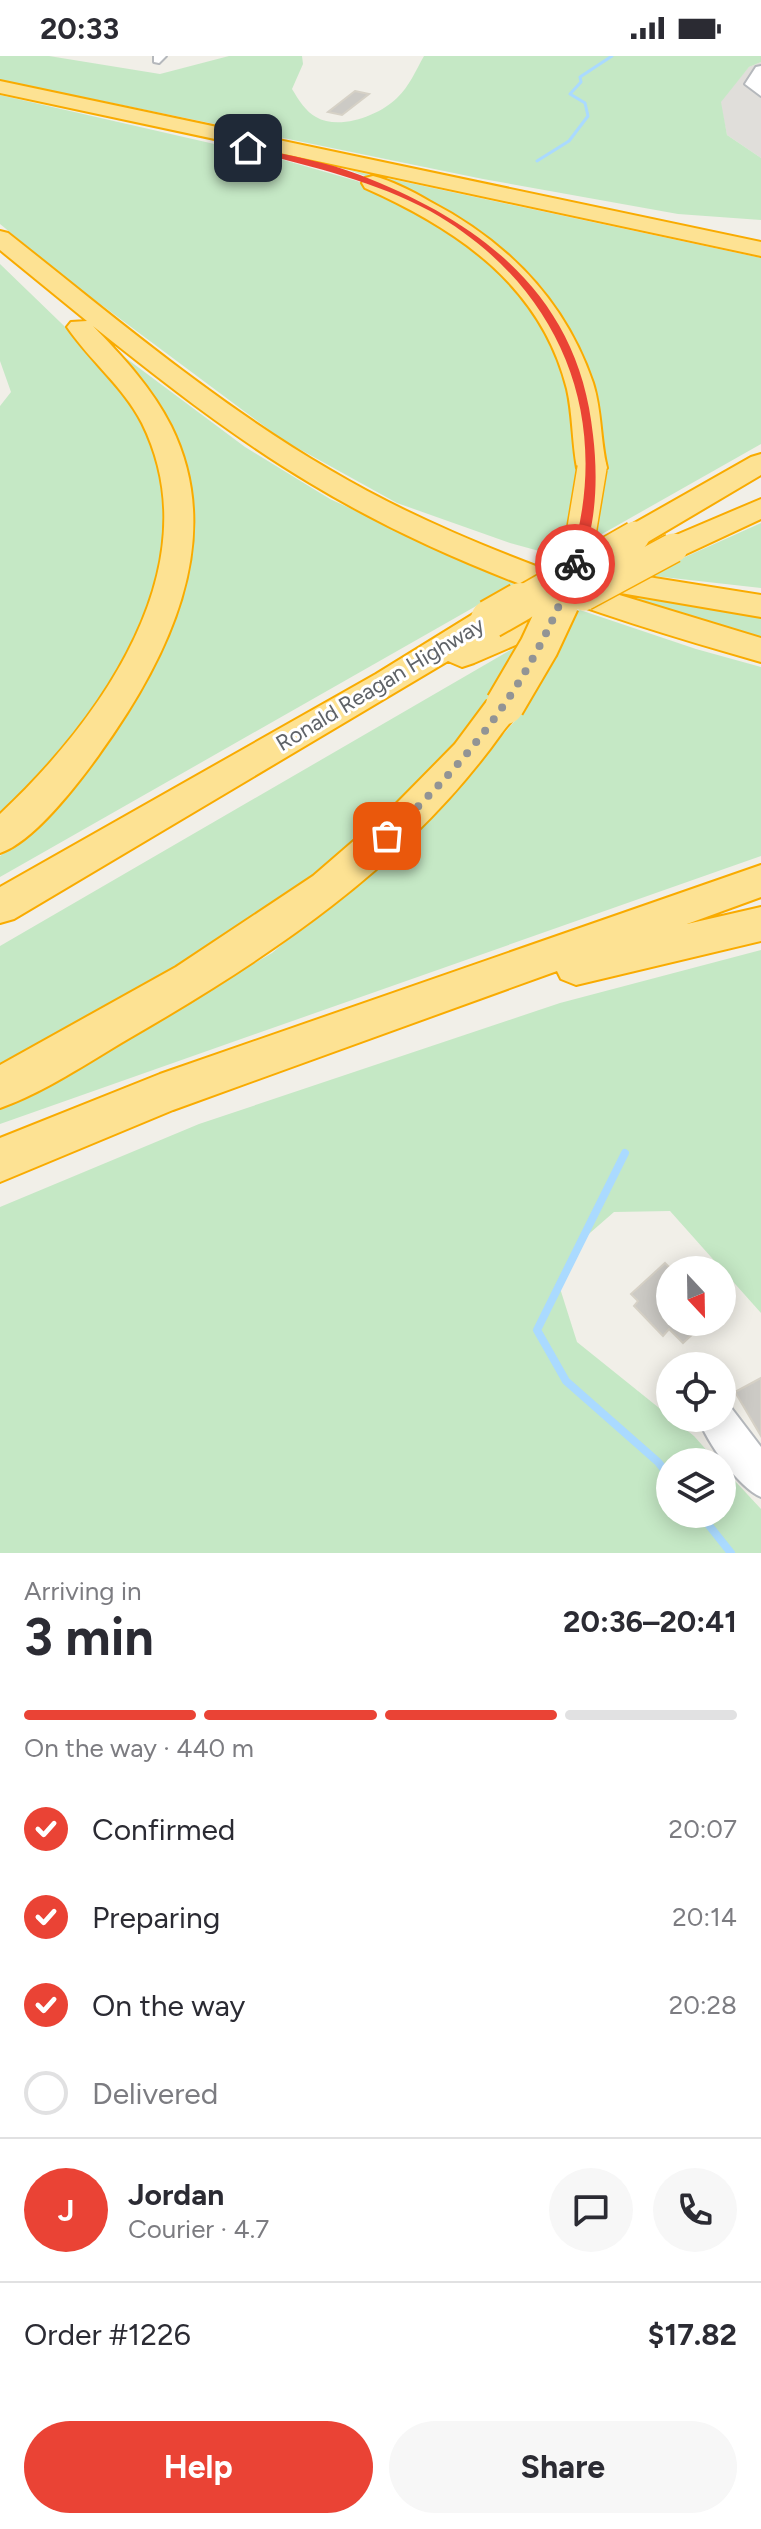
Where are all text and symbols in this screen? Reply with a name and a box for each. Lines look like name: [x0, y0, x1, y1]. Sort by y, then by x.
text: 20:33: [40, 10, 119, 47]
pin: [214, 114, 282, 182]
icon: home: [226, 126, 270, 170]
courier: [535, 524, 615, 604]
icon: bike: [553, 542, 597, 586]
street label: Ronald Reagan Highway: [271, 611, 489, 757]
pin: [353, 802, 421, 870]
icon: bag: [365, 814, 409, 858]
north arrow: [656, 1256, 736, 1336]
map controls: [656, 1256, 736, 1528]
button: locate: [656, 1352, 736, 1432]
button: layers: [656, 1448, 736, 1528]
text: Arriving in: [24, 1575, 142, 1607]
text: 20:36–20:41: [563, 1603, 737, 1640]
text: 3 min: [24, 1606, 154, 1668]
text: On the way · 440 m: [24, 1732, 254, 1764]
icon: check: [24, 1807, 68, 1851]
text: Confirmed: [92, 1811, 235, 1848]
text: 20:07: [669, 1813, 737, 1845]
icon: check: [24, 1895, 68, 1939]
text: Preparing: [92, 1899, 220, 1936]
text: 20:14: [672, 1901, 737, 1933]
icon: check: [24, 1983, 68, 2027]
text: On the way: [92, 1987, 245, 2024]
text: 20:28: [669, 1989, 737, 2021]
text: Delivered: [92, 2075, 218, 2112]
button: chat: [549, 2168, 633, 2252]
button: phone: [653, 2168, 737, 2252]
text: Jordan: [128, 2176, 224, 2213]
text: J: [58, 2192, 74, 2229]
text: Courier · 4.7: [128, 2213, 269, 2245]
text: Order #1226: [24, 2316, 191, 2353]
text: $17.82: [648, 2316, 737, 2353]
button: Help: [24, 2421, 373, 2513]
button: Share: [389, 2421, 737, 2513]

